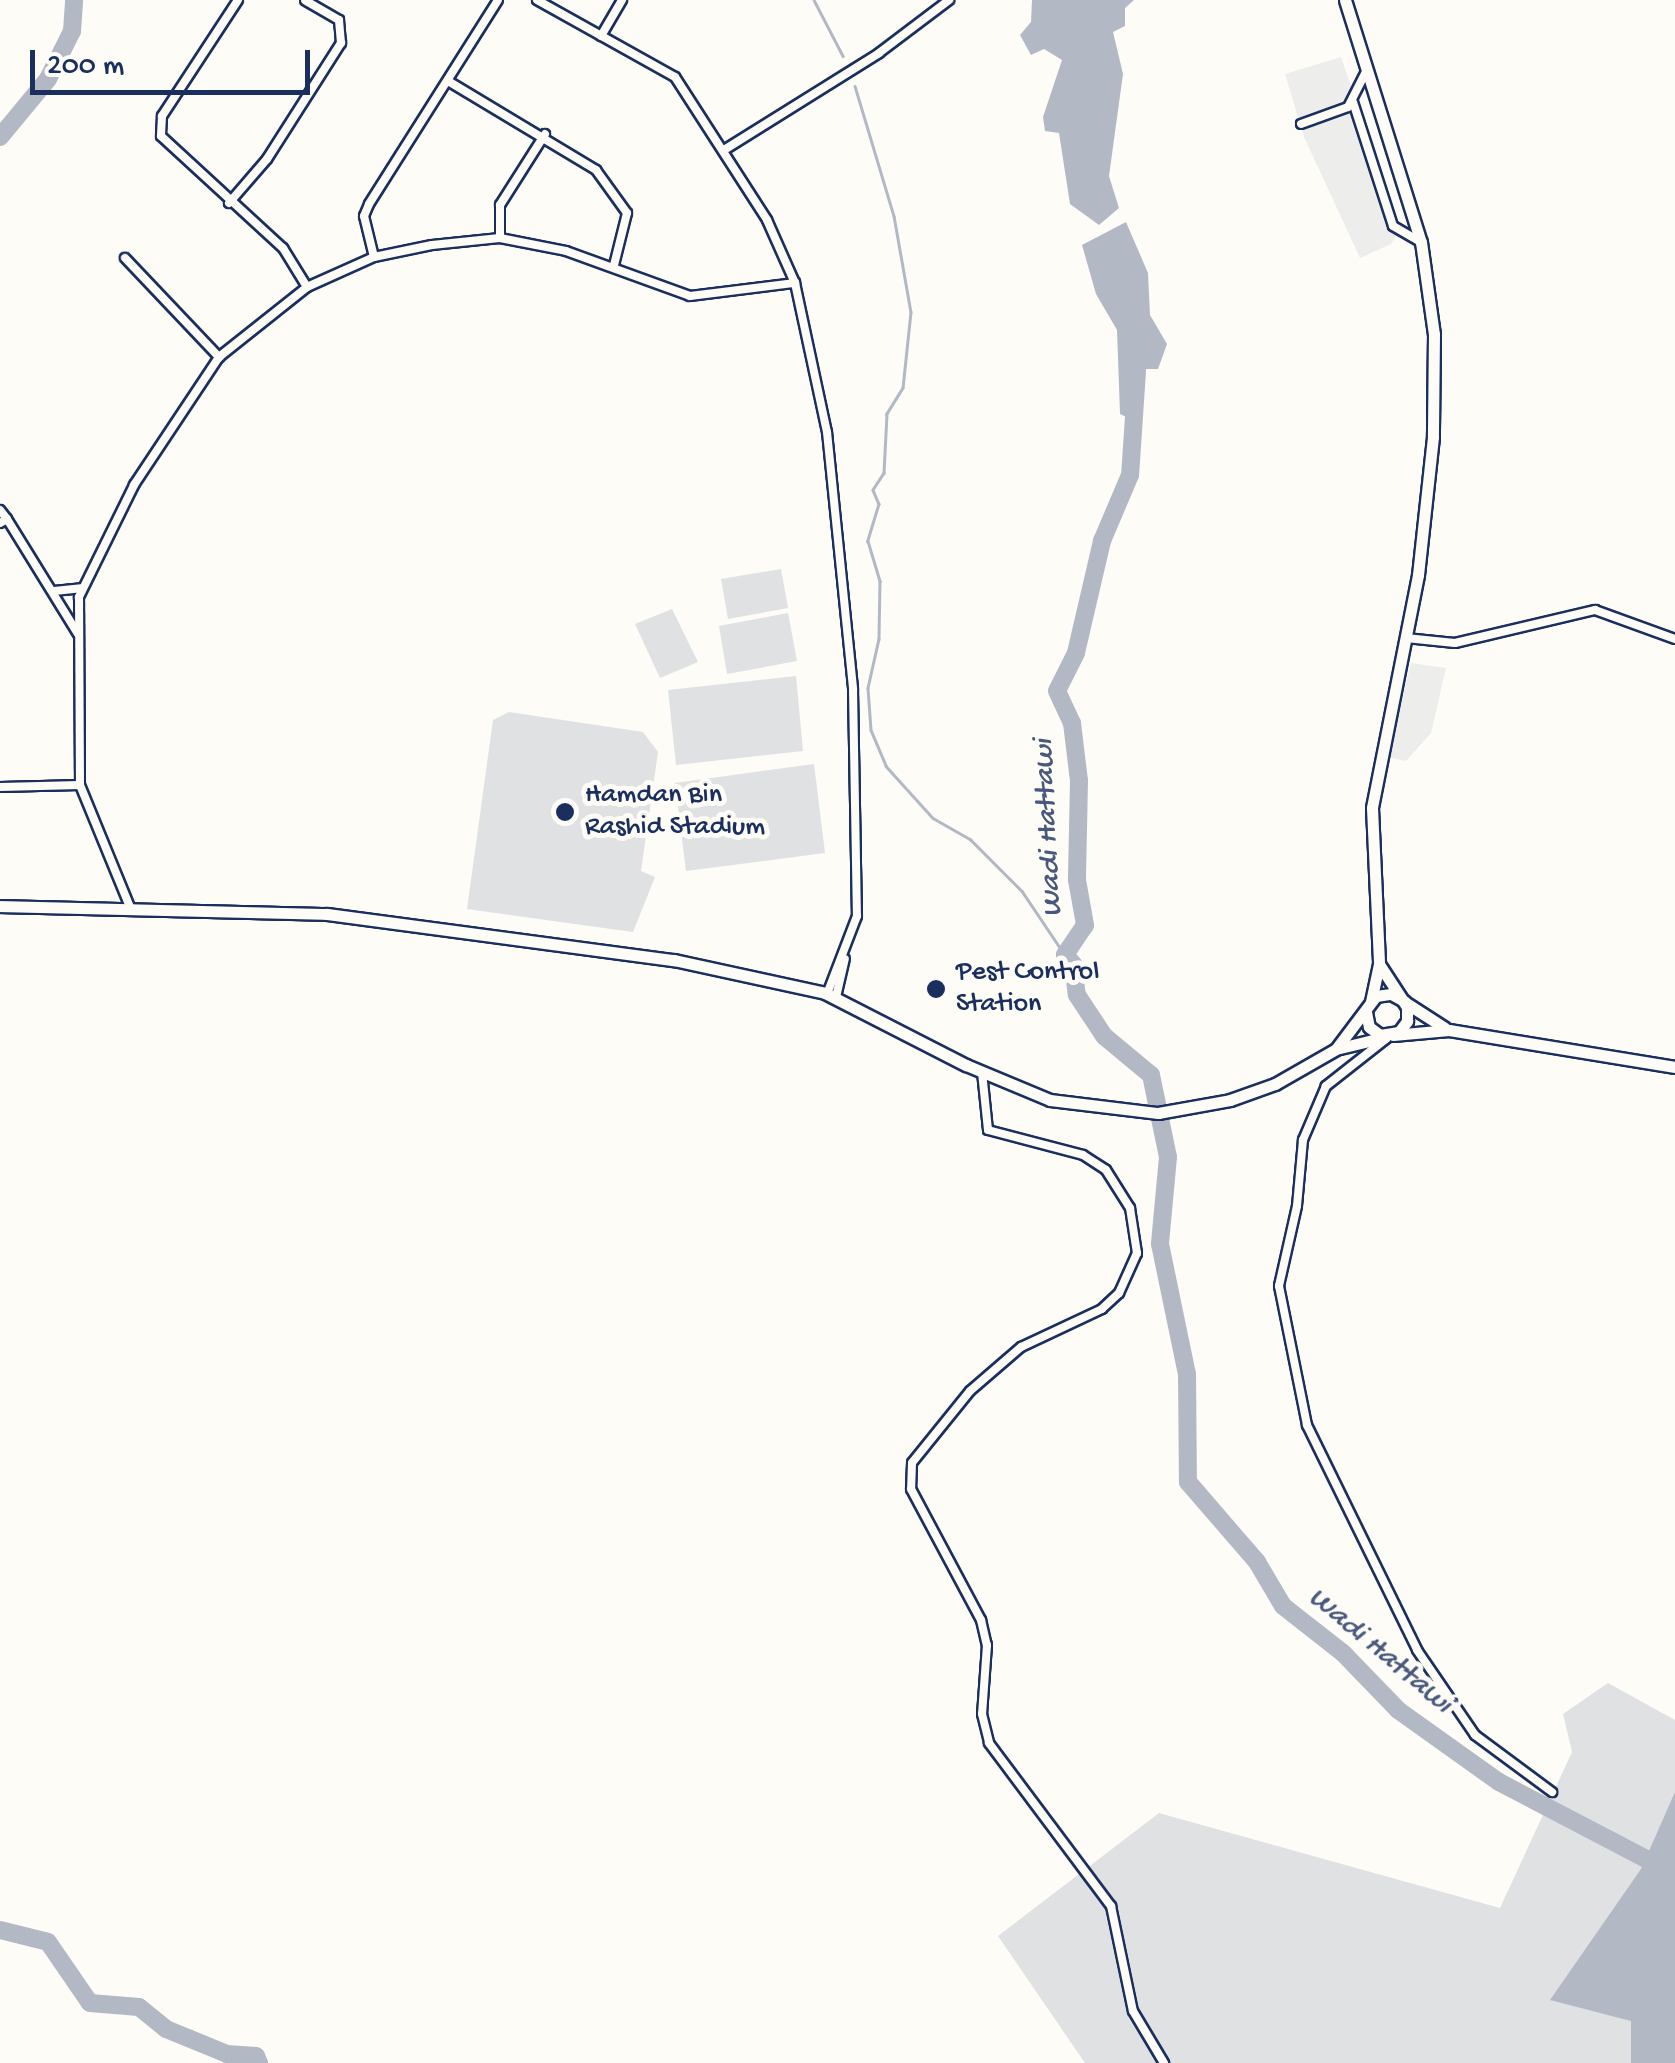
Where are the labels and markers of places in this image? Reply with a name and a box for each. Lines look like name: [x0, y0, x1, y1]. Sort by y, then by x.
place label: Hamdan Bin Rashid Stadium: [585, 779, 765, 845]
marker: Hamdan Bin Rashid Stadium: [554, 801, 576, 823]
place label: Pest Control Station: [956, 956, 1099, 1022]
marker: Pest Control Station: [925, 978, 947, 1000]

